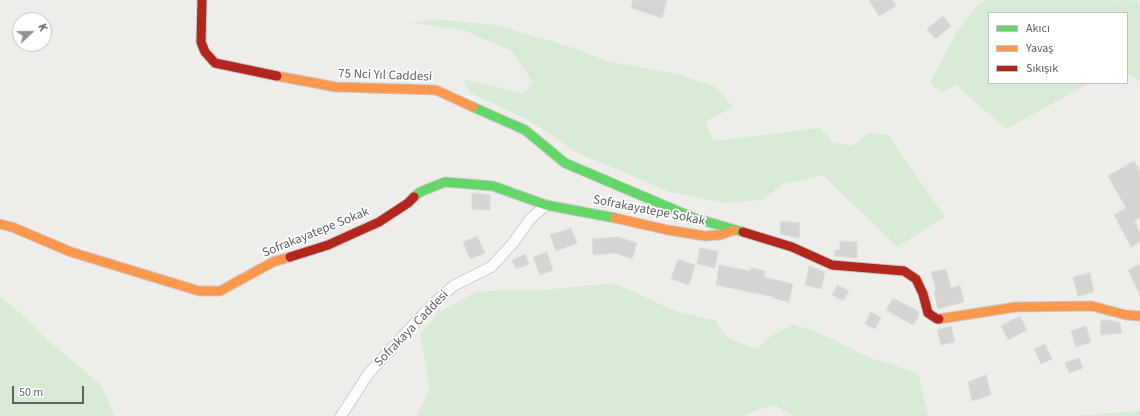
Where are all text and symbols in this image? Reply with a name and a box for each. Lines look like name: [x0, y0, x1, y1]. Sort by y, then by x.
north arrow: [12, 12, 52, 52]
legend: [988, 12, 1128, 84]
text: Akıcı: [1026, 20, 1050, 37]
text: K: [34, 22, 51, 34]
text: Yavaş: [1026, 40, 1053, 57]
text: Sıkışık: [1026, 60, 1058, 77]
street label: 75 Nci Yıl Caddesi: [338, 67, 432, 85]
street label: Sofrakayatepe Sokak: [592, 192, 706, 230]
street label: Sofrakayatepe Sokak: [260, 204, 372, 262]
street label: Sofrakaya Caddesi: [372, 288, 452, 370]
scale bar: [14, 378, 86, 404]
text: 50 m: [19, 384, 43, 401]

